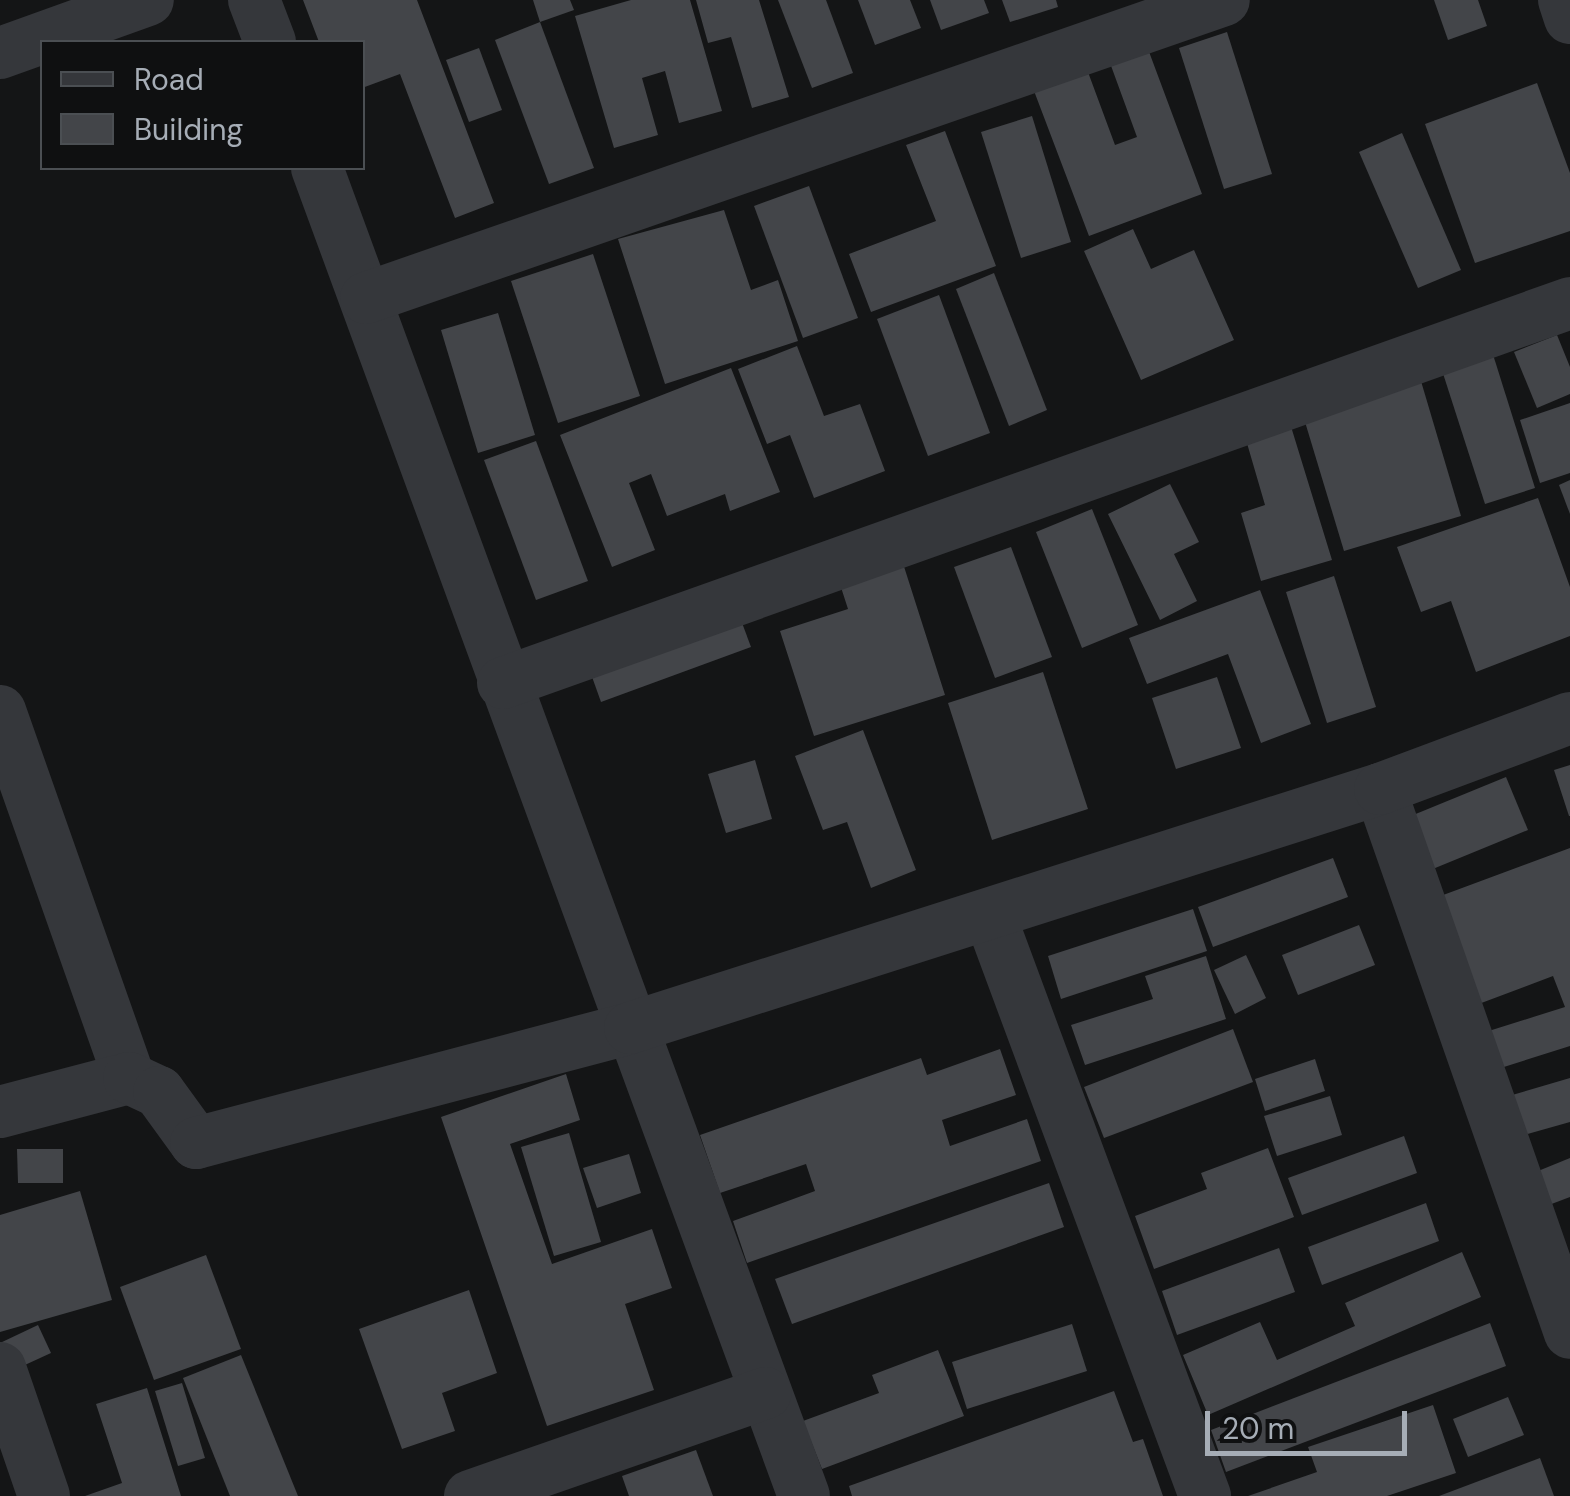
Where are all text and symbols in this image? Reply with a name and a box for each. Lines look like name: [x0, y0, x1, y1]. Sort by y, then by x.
legend: [40, 40, 365, 170]
text: Road: [134, 60, 204, 99]
text: Building: [134, 110, 243, 149]
scale bar: [1210, 1391, 1412, 1453]
text: 20 m: [1222, 1409, 1294, 1448]

